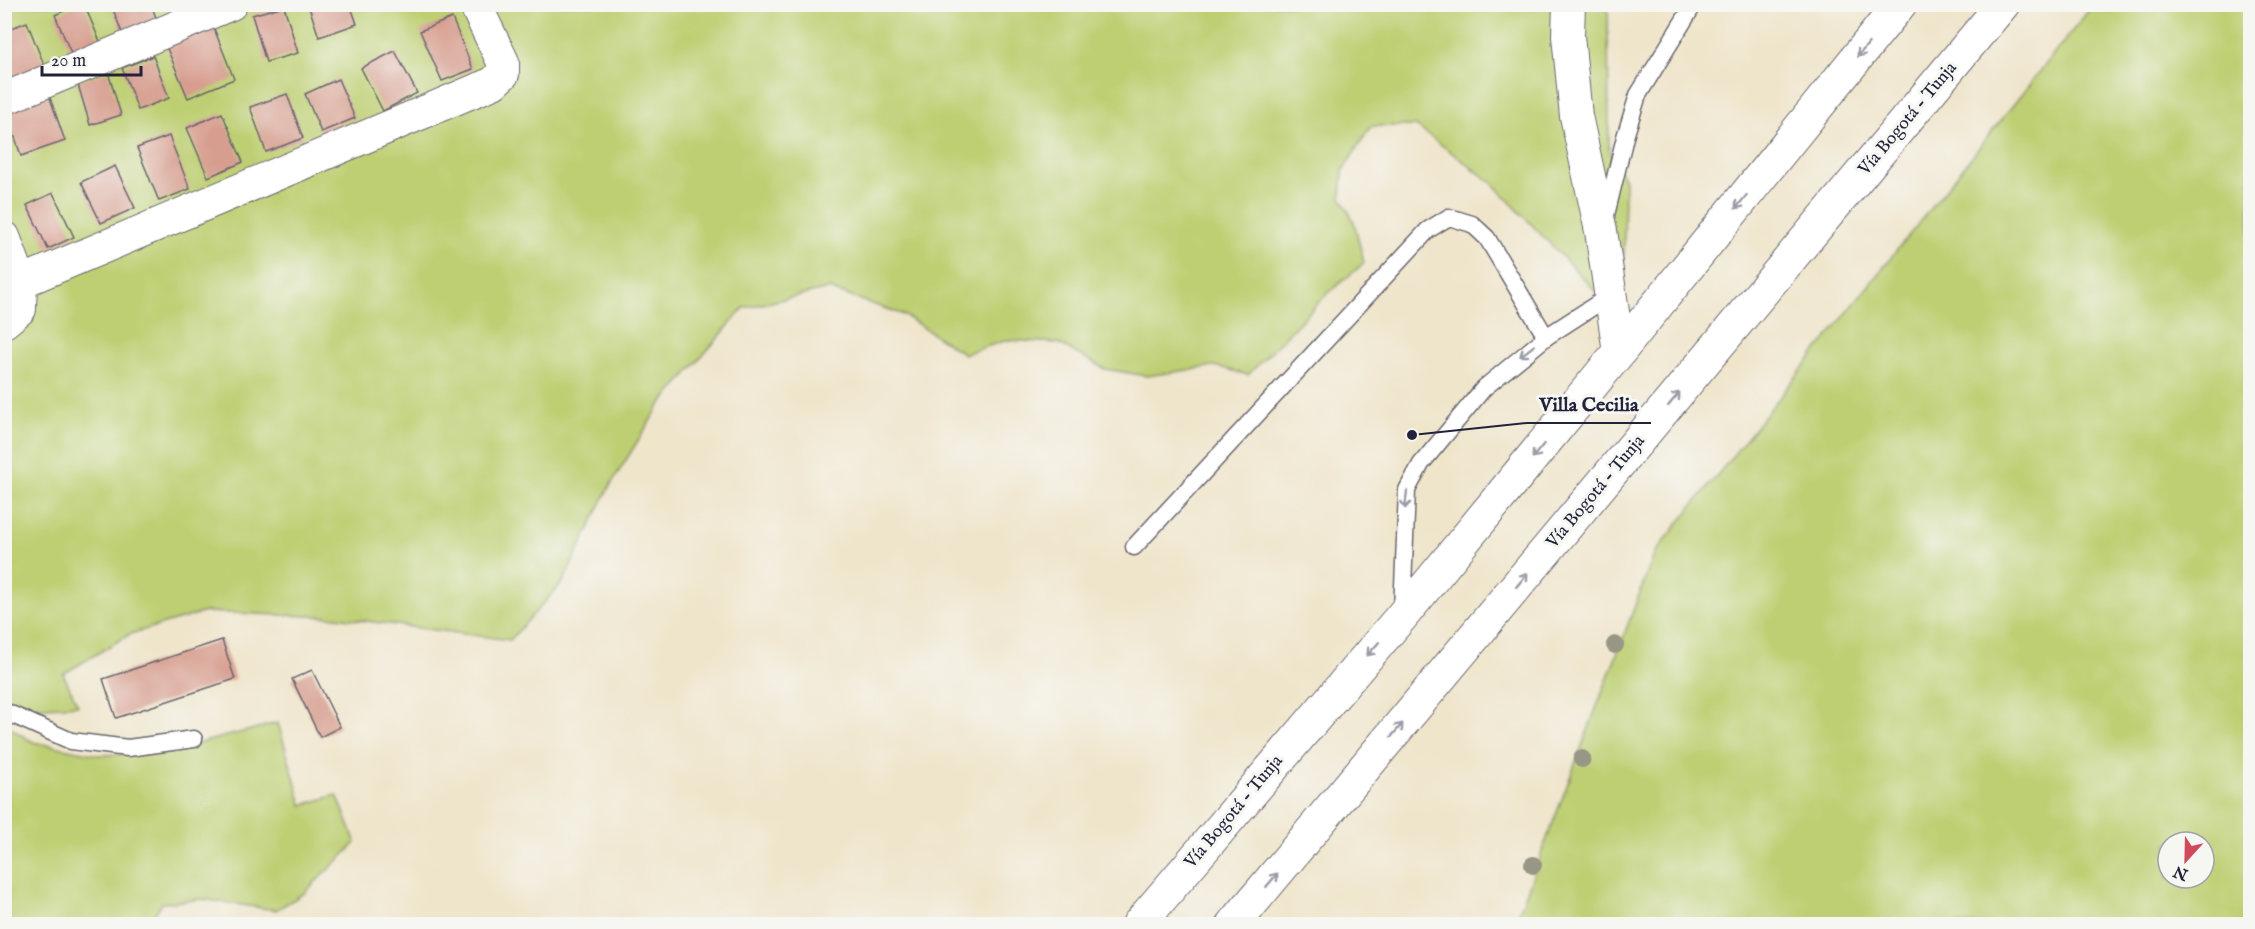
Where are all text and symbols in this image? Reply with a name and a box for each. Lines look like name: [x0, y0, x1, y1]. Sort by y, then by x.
scale bar: [42, 39, 141, 77]
one-way arrow: [1857, 42, 1870, 58]
text: 20 m: [51, 50, 86, 73]
street label: Vía Bogotá - Tunja: [1853, 57, 1962, 181]
one-way arrow: [1734, 194, 1747, 210]
one-way arrow: [1519, 345, 1535, 358]
callout: Villa Cecilia: [1527, 385, 1651, 423]
one-way arrow: [1667, 392, 1681, 407]
text: Villa Cecilia: [1538, 393, 1639, 418]
street label: Vía Bogotá - Tunja: [1541, 430, 1650, 554]
one-way arrow: [1531, 443, 1545, 458]
one-way arrow: [1400, 489, 1411, 509]
one-way arrow: [1515, 573, 1529, 588]
one-way arrow: [1367, 641, 1380, 657]
one-way arrow: [1390, 723, 1404, 738]
street label: Vía Bogotá - Tunja: [1179, 750, 1288, 874]
north arrow: [2156, 830, 2216, 890]
text: N: [2171, 860, 2192, 884]
one-way arrow: [1265, 873, 1279, 888]

